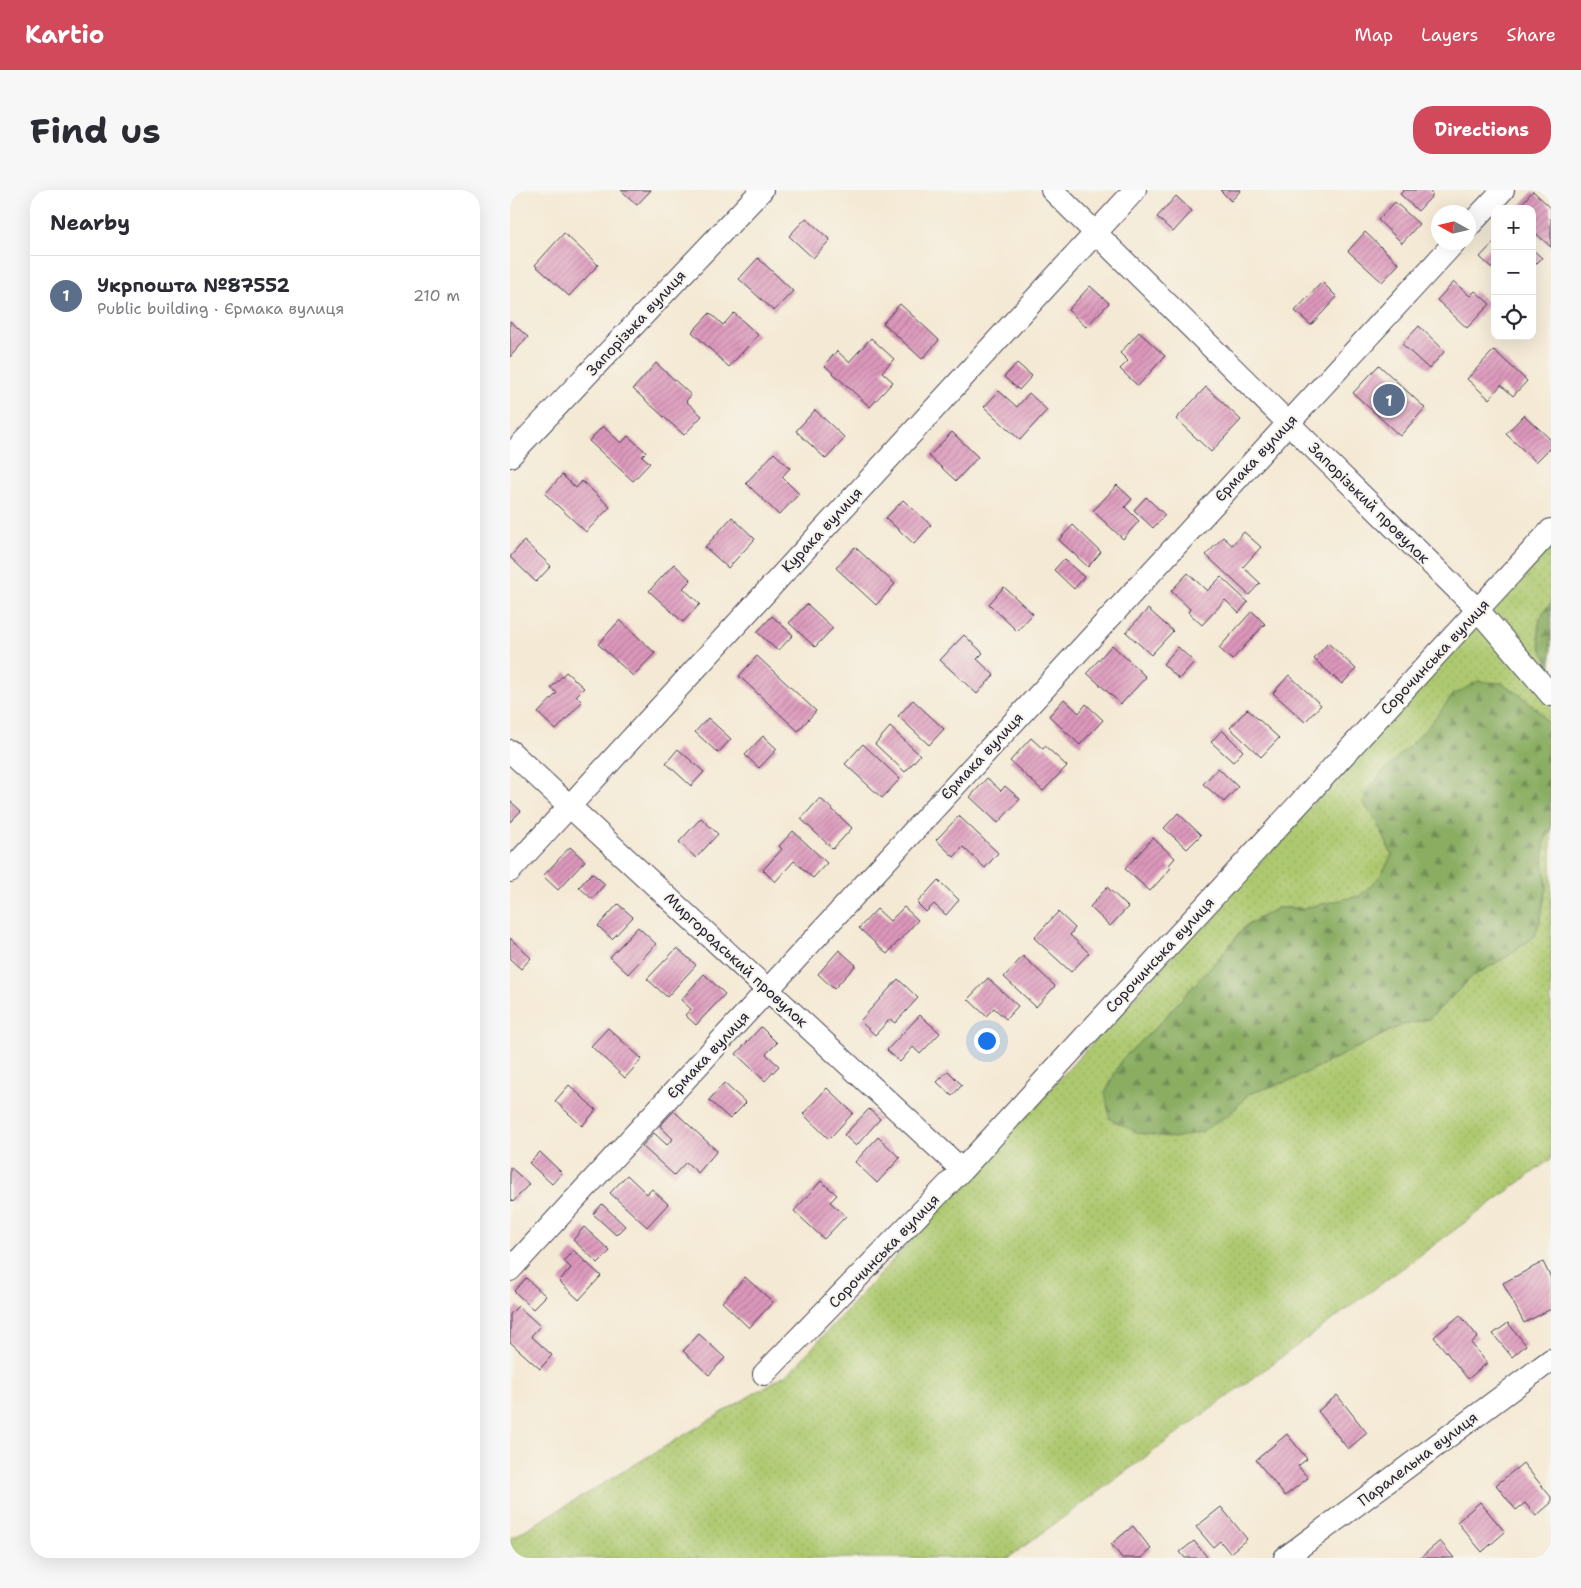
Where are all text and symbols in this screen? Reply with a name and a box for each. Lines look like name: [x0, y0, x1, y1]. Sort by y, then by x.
text: Kartio: [25, 19, 104, 51]
text: Map: [1355, 23, 1393, 47]
text: Layers: [1421, 23, 1478, 47]
text: Share: [1506, 23, 1556, 47]
button: Directions: [1413, 106, 1551, 154]
text: Find us: [30, 107, 161, 154]
north arrow: [1431, 205, 1476, 250]
map controls: [1491, 205, 1536, 340]
button: +: [1491, 205, 1536, 250]
text: Nearby: [50, 209, 130, 237]
button: −: [1491, 250, 1536, 295]
street label: Запорізька вулиця: [582, 266, 690, 380]
text: Укрпошта №87552: [97, 273, 290, 298]
text: 1: [62, 285, 70, 306]
text: 210 m: [413, 285, 460, 306]
button: locate: [1491, 295, 1536, 340]
text: Public building · Єрмака вулиця: [97, 298, 344, 319]
pin: 1: [1373, 381, 1405, 419]
street label: Єрмака вулиця: [1210, 410, 1302, 506]
street label: Запорізький провулок: [1304, 438, 1434, 568]
street label: Курака вулиця: [777, 483, 867, 577]
street label: Сорочинська вулиця: [1376, 595, 1494, 719]
street label: Єрмака вулиця: [936, 708, 1028, 804]
street label: Миргородський провулок: [660, 888, 812, 1032]
street label: Сорочинська вулиця: [1101, 893, 1219, 1017]
street label: Єрмака вулиця: [662, 1007, 754, 1103]
your location: [974, 1028, 1000, 1054]
street label: Сорочинська вулиця: [824, 1190, 944, 1312]
street label: Паралельна вулиця: [1354, 1407, 1482, 1511]

